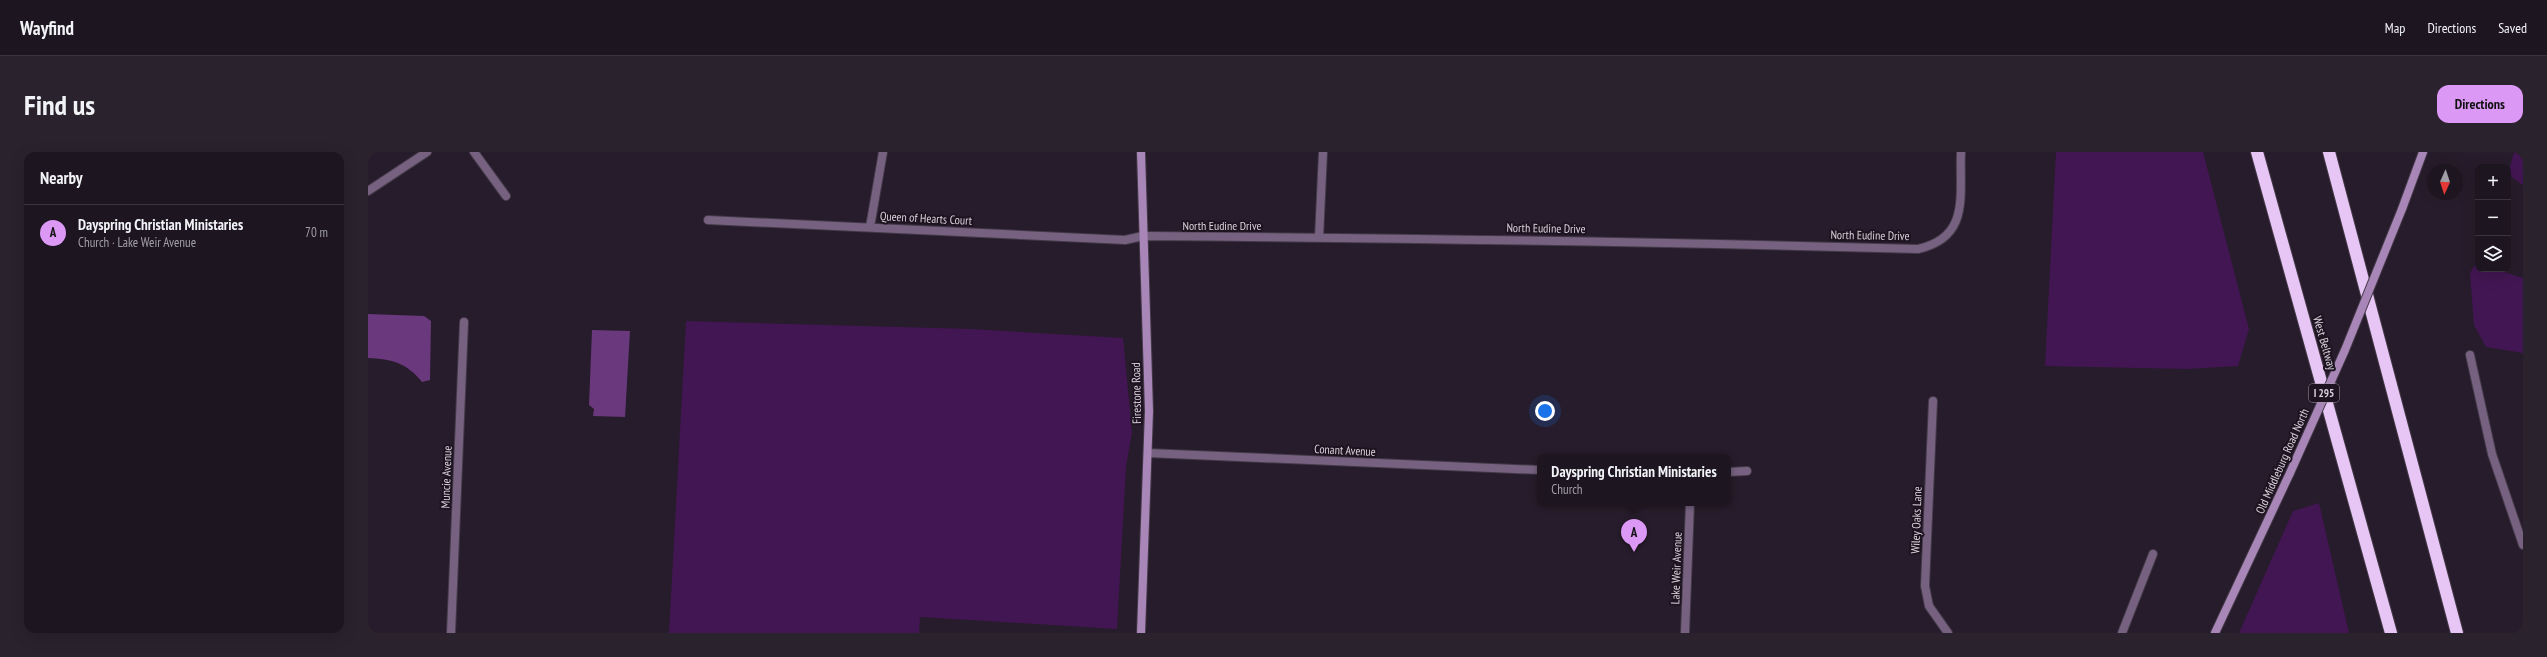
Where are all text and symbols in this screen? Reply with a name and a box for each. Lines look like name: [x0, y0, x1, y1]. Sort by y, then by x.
text: Wayfind: [20, 16, 74, 40]
text: Map: [2385, 19, 2405, 37]
text: Directions: [2427, 19, 2476, 37]
text: Saved: [2498, 19, 2527, 37]
button: Directions: [2437, 85, 2523, 123]
text: Find us: [24, 86, 95, 123]
north arrow: [2427, 164, 2463, 200]
map controls: [2475, 164, 2511, 272]
button: +: [2475, 164, 2511, 200]
text: Nearby: [40, 167, 83, 189]
button: −: [2475, 200, 2511, 236]
street label: Queen of Hearts Court: [880, 208, 973, 228]
text: Dayspring Christian Ministaries: [78, 215, 243, 234]
street label: North Eudine Drive: [1182, 218, 1262, 233]
street label: North Eudine Drive: [1506, 220, 1586, 236]
text: A: [50, 224, 56, 241]
text: 70 m: [305, 224, 328, 241]
street label: North Eudine Drive: [1830, 227, 1910, 243]
text: Church · Lake Weir Avenue: [78, 234, 196, 251]
button: layers: [2475, 236, 2511, 272]
street label: West Beltway: [2310, 314, 2340, 372]
street label: Firestone Road: [1128, 362, 1144, 424]
road number: I 295: [2309, 384, 2339, 402]
your location: [1535, 401, 1555, 421]
street label: Old Middleburg Road North: [2252, 406, 2312, 516]
street label: Conant Avenue: [1314, 441, 1376, 459]
street label: Muncie Avenue: [437, 445, 455, 509]
popup: [1537, 454, 1731, 506]
text: Dayspring Christian Ministaries: [1551, 462, 1717, 481]
text: Church: [1551, 481, 1583, 498]
street label: Wiley Oaks Lane: [1907, 486, 1925, 554]
pin: A: [1621, 519, 1647, 552]
street label: Lake Weir Avenue: [1667, 531, 1685, 604]

